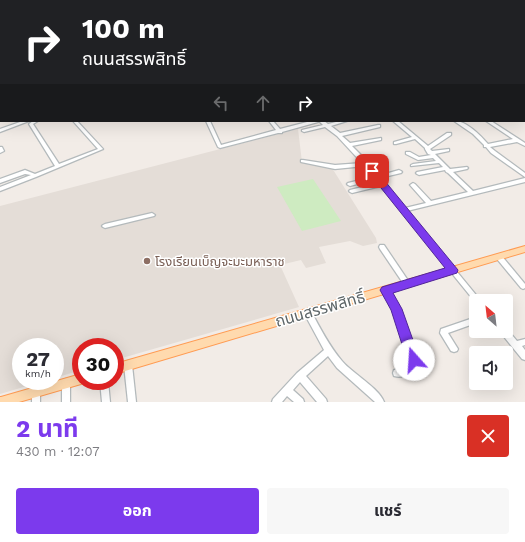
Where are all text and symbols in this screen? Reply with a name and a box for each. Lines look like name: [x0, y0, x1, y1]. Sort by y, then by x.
text: 100 m: [82, 12, 165, 45]
icon: right: [16, 16, 68, 68]
text: ถนนสรรพสิทธิ์: [82, 48, 186, 69]
icon: left: [210, 92, 232, 114]
icon: ahead: [252, 92, 274, 114]
icon: right: [294, 92, 316, 114]
pin: [355, 154, 389, 188]
icon: arrive: [361, 160, 383, 182]
place label: โรงเรียนเบ็ญจะมะมหาราช: [155, 254, 285, 269]
marker: โรงเรียนเบ็ญจะมะมหาราช: [142, 256, 152, 266]
street label: ถนนสรรพสิทธิ์: [273, 287, 367, 331]
north arrow: [469, 294, 513, 338]
map controls: [469, 294, 513, 390]
speed limit sign: 30: [72, 338, 124, 390]
position arrow: [393, 339, 435, 381]
button: sound: [469, 346, 513, 390]
text: 27: [26, 347, 50, 371]
text: km/h: [25, 368, 51, 379]
text: 2 นาที: [16, 415, 79, 443]
button: close: [467, 415, 509, 457]
text: 430 m · 12:07: [16, 444, 100, 459]
button: ออก: [16, 488, 259, 534]
button: แชร์: [267, 488, 509, 534]

